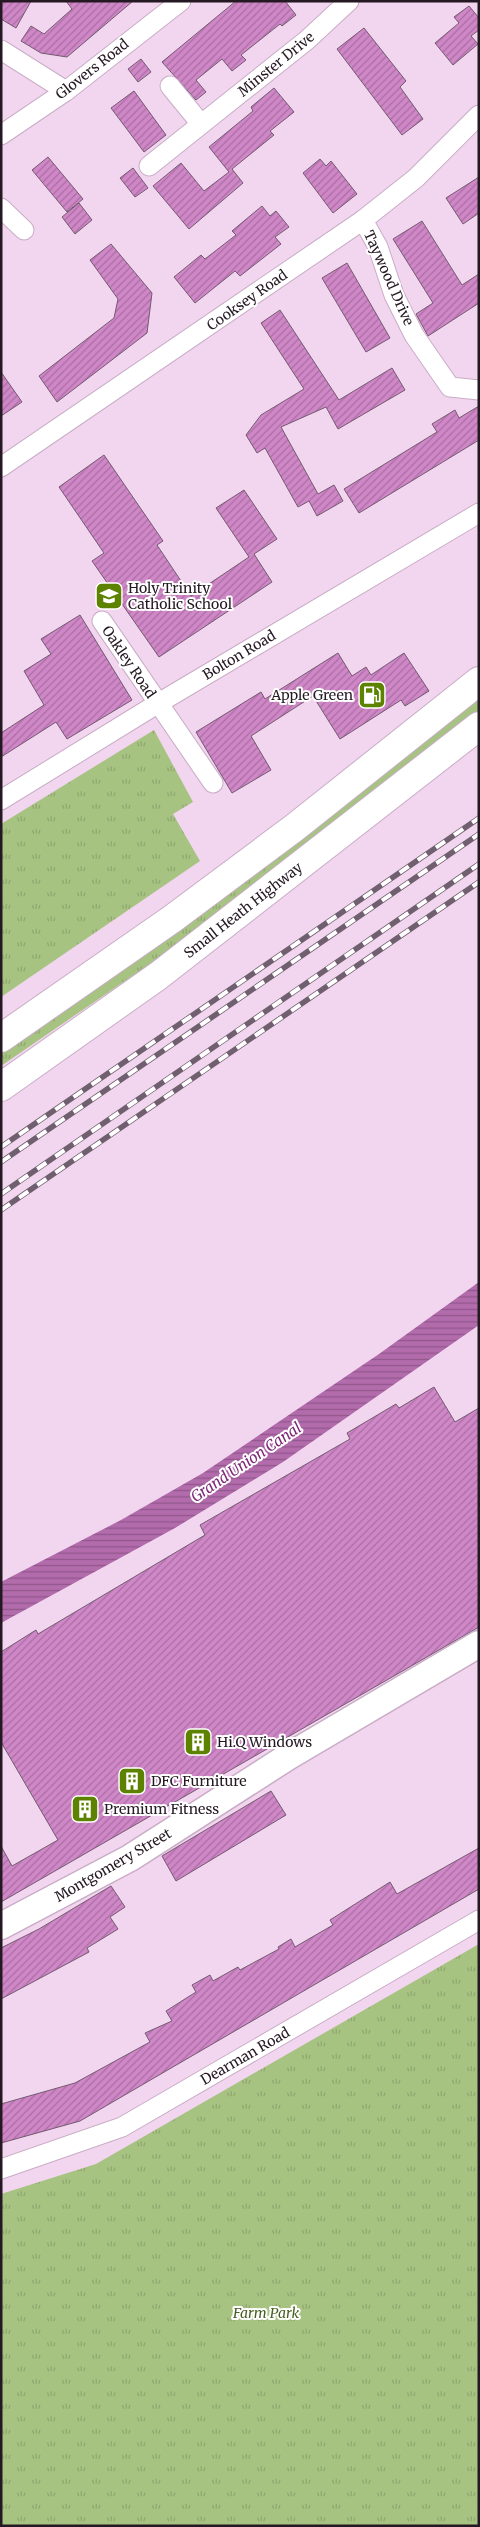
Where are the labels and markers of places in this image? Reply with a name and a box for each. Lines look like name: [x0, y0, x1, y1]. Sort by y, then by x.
place label: Holy Trinity Catholic School: [128, 579, 233, 613]
school or university icon: Holy Trinity Catholic School: [94, 581, 124, 611]
fuel station icon: Apple Green: [357, 680, 387, 710]
place label: Apple Green: [270, 686, 353, 704]
building icon: Hi.Q Windows: [183, 1727, 213, 1757]
place label: Hi.Q Windows: [217, 1733, 312, 1751]
building icon: DFC Furniture: [117, 1766, 147, 1796]
place label: DFC Furniture: [151, 1772, 247, 1790]
building icon: Premium Fitness: [70, 1794, 100, 1824]
place label: Premium Fitness: [104, 1800, 219, 1818]

